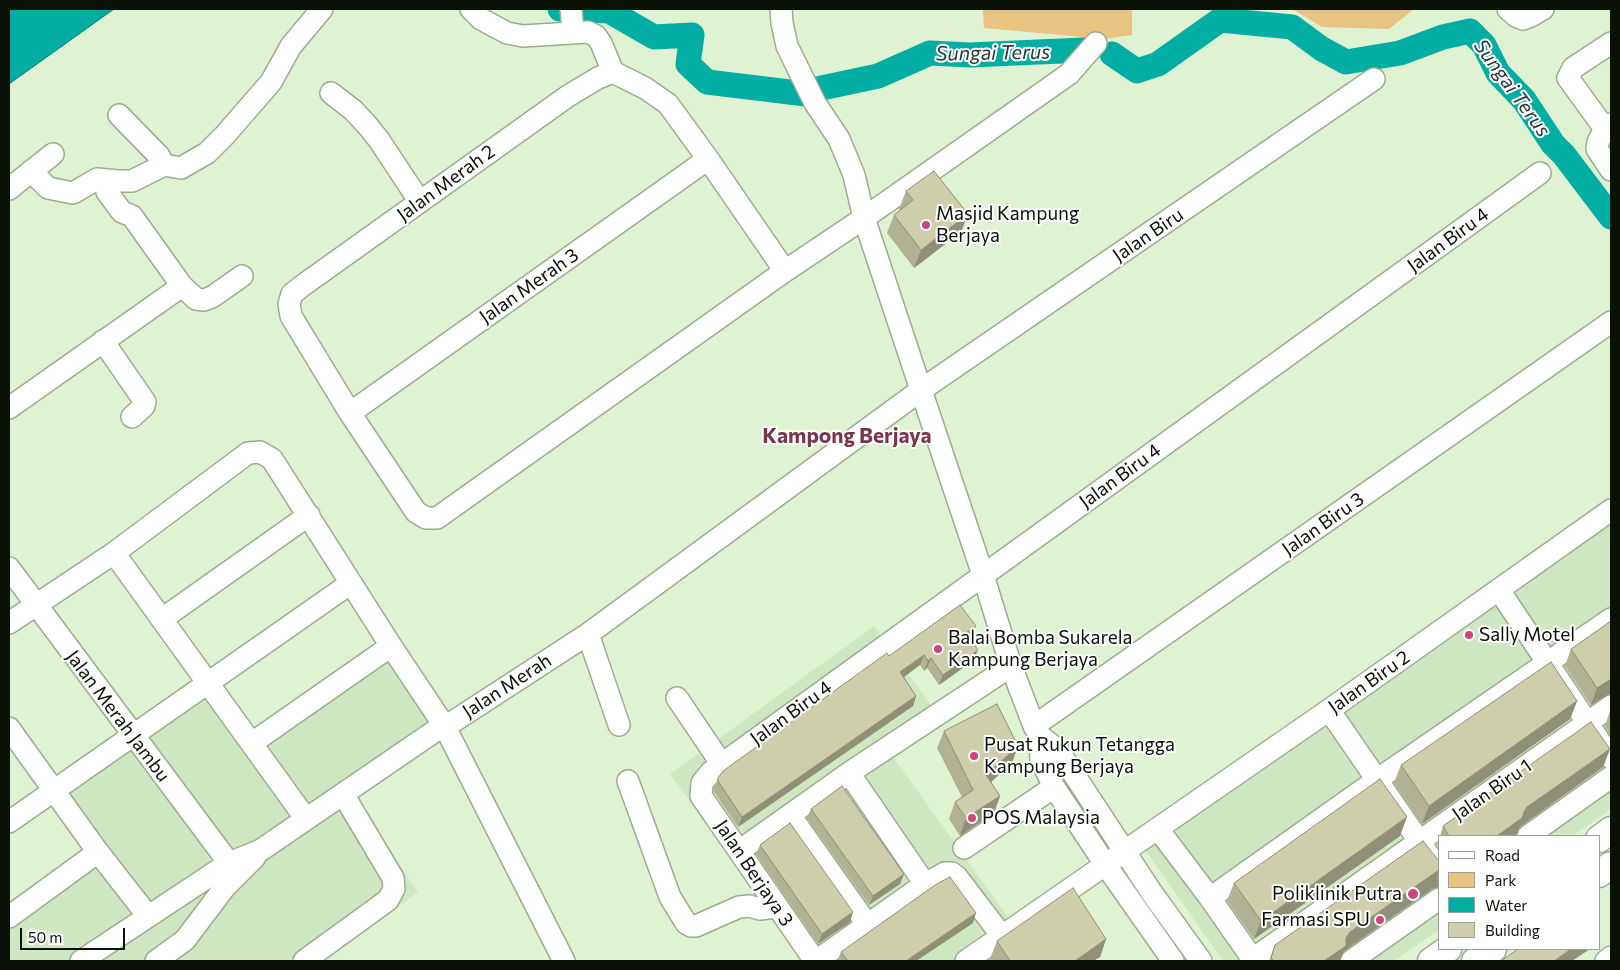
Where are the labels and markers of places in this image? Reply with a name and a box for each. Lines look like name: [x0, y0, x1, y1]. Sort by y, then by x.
place label: Masjid Kampung Berjaya: [936, 203, 1079, 247]
marker: Masjid Kampung Berjaya: [920, 219, 932, 231]
place label: Sally Motel: [1479, 624, 1575, 646]
place label: Balai Bomba Sukarela Kampung Berjaya: [948, 627, 1133, 671]
marker: Sally Motel: [1463, 629, 1475, 641]
marker: Balai Bomba Sukarela Kampung Berjaya: [932, 643, 944, 655]
place label: Pusat Rukun Tetangga Kampung Berjaya: [984, 734, 1175, 778]
marker: Pusat Rukun Tetangga Kampung Berjaya: [968, 750, 980, 762]
place label: POS Malaysia: [982, 807, 1100, 829]
marker: POS Malaysia: [966, 812, 978, 824]
place label: Poliklinik Putra: [1272, 883, 1402, 905]
marker: Poliklinik Putra: [1406, 887, 1420, 901]
place label: Farmasi SPU: [1261, 909, 1370, 931]
marker: Farmasi SPU: [1374, 914, 1386, 926]

